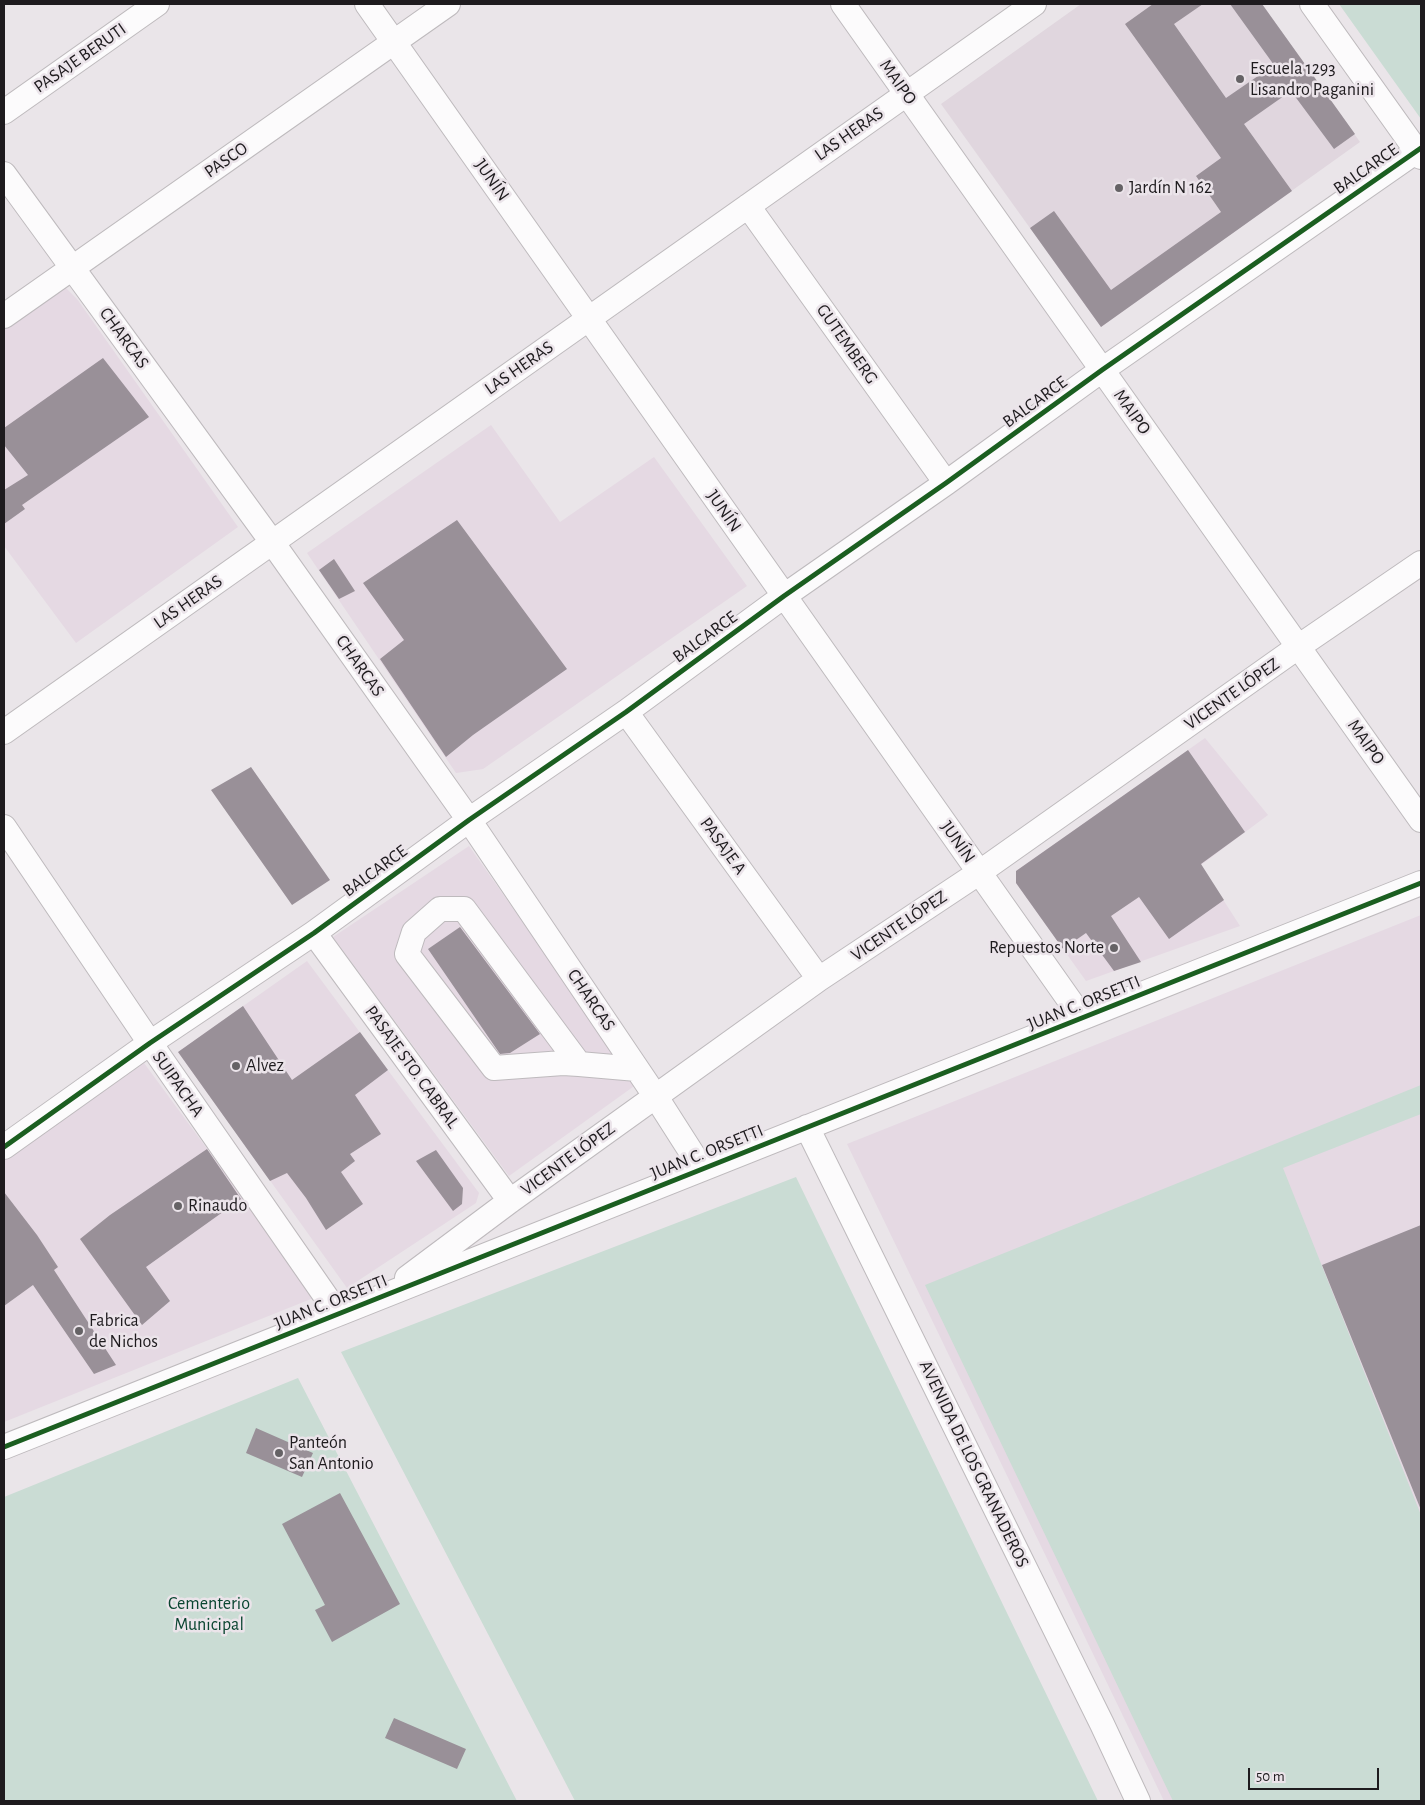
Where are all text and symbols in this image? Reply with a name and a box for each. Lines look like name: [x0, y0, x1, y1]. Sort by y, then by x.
street label: PASAJE BERUTI: [30, 18, 130, 98]
street label: MAIPO: [875, 55, 921, 109]
place label: Escuela 1293 Lisandro Paganini: [1250, 58, 1374, 100]
marker: Escuela 1293 Lisandro Paganini: [1234, 73, 1246, 85]
street label: LAS HERAS: [810, 102, 888, 166]
street label: PASCO: [200, 137, 252, 183]
street label: BALCARCE: [1329, 139, 1403, 199]
street label: JUNÍN: [470, 155, 514, 205]
place label: Jardín N 162: [1129, 177, 1212, 199]
marker: Jardín N 162: [1113, 182, 1125, 194]
street label: GUTEMBERG: [812, 300, 882, 388]
street label: CHARCAS: [95, 303, 153, 373]
street label: LAS HERAS: [480, 336, 558, 400]
street label: BALCARCE: [999, 371, 1071, 433]
street label: MAIPO: [1109, 385, 1155, 439]
street label: JUNÍN: [702, 486, 746, 536]
street label: LAS HERAS: [149, 570, 227, 634]
street label: BALCARCE: [669, 606, 741, 668]
street label: CHARCAS: [331, 631, 389, 701]
street label: VICENTE LÓPEZ: [1180, 653, 1284, 735]
street label: MAIPO: [1343, 715, 1389, 769]
street label: PASAJE A: [695, 813, 751, 879]
street label: JUNÍN: [936, 817, 980, 867]
street label: BALCARCE: [339, 840, 411, 902]
street label: VICENTE LÓPEZ: [847, 886, 951, 966]
place label: Repuestos Norte: [989, 937, 1104, 959]
marker: Repuestos Norte: [1108, 942, 1120, 954]
street label: CHARCAS: [562, 965, 620, 1035]
street label: JUAN C. ORSETTI: [1024, 971, 1144, 1035]
street label: PASAJE STO. CABRAL: [360, 1001, 464, 1133]
street label: SUIPACHA: [148, 1047, 208, 1121]
place label: Alvez: [246, 1055, 284, 1077]
marker: Alvez: [230, 1060, 242, 1072]
street label: VICENTE LÓPEZ: [517, 1118, 619, 1200]
street label: JUAN C. ORSETTI: [647, 1120, 767, 1184]
place label: Rinaudo: [188, 1195, 247, 1217]
marker: Rinaudo: [172, 1200, 184, 1212]
street label: JUAN C. ORSETTI: [271, 1270, 391, 1334]
place label: Fabrica de Nichos: [89, 1310, 158, 1352]
marker: Fabrica de Nichos: [73, 1325, 85, 1337]
street label: AVENIDA DE LOS GRANADEROS: [914, 1357, 1034, 1571]
place label: Panteón San Antonio: [289, 1432, 374, 1475]
marker: Panteón San Antonio: [273, 1447, 285, 1459]
park label: Cementerio Municipal: [168, 1593, 250, 1636]
scale bar: [1250, 1758, 1381, 1790]
text: 50 m: [1256, 1769, 1285, 1784]

